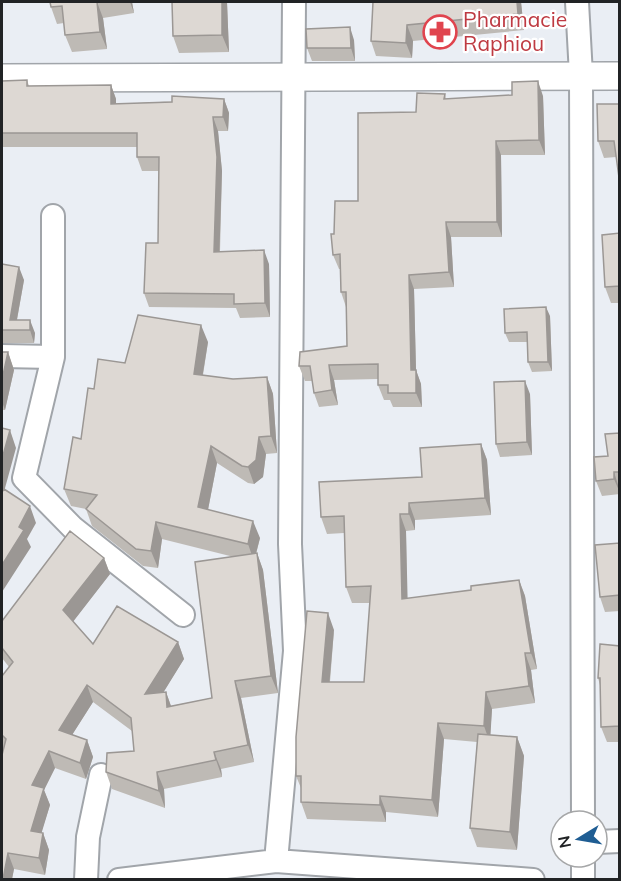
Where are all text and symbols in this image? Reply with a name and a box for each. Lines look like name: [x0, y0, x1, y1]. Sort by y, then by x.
place label: Pharmacie Raphiou: [463, 6, 567, 56]
pharmacy icon: Pharmacie Raphiou: [422, 14, 458, 50]
north arrow: [549, 809, 609, 869]
text: N: [553, 834, 575, 850]

